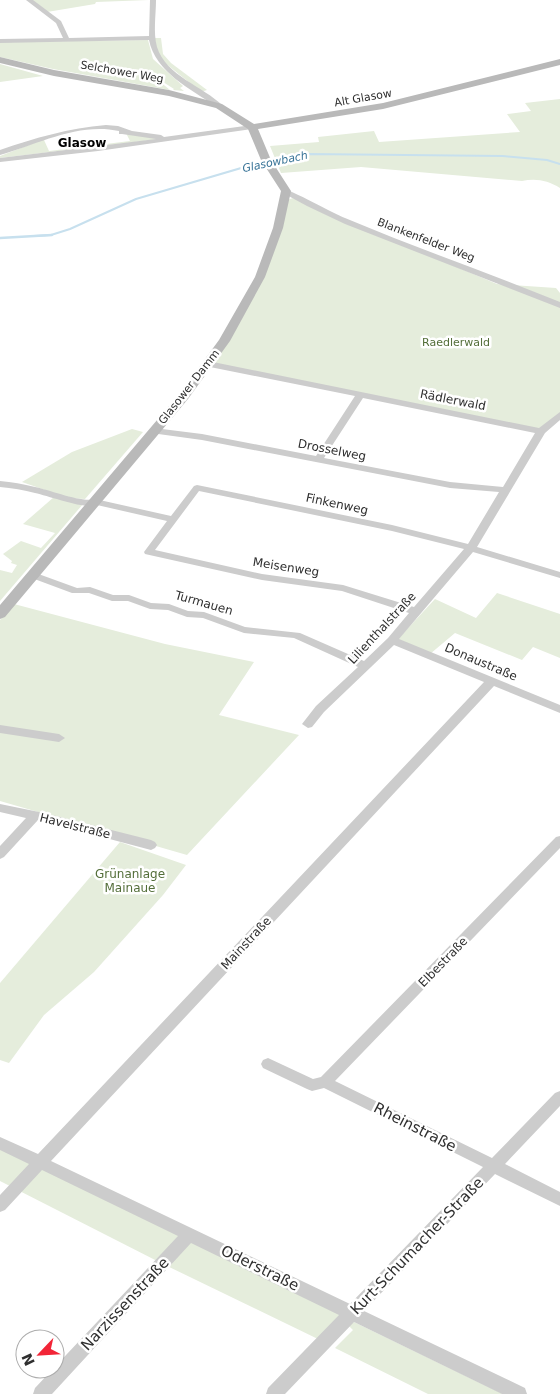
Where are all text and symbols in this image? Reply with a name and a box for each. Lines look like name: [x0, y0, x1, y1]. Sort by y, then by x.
street label: Selchower Weg: [79, 58, 165, 86]
street label: Alt Glasow: [333, 87, 393, 109]
district label: Glasow: [58, 136, 106, 150]
water label: Glasowbach: [241, 149, 309, 175]
street label: Blankenfelder Weg: [375, 215, 477, 265]
park label: Raedlerwald: [422, 336, 490, 349]
street label: Glasower Damm: [156, 347, 222, 427]
street label: Rädlerwald: [419, 387, 487, 413]
street label: Drosselweg: [297, 437, 367, 463]
street label: Finkenweg: [305, 491, 369, 517]
street label: Meisenweg: [252, 555, 320, 579]
street label: Turmauen: [173, 588, 235, 618]
street label: Lilienthalstraße: [345, 589, 419, 667]
street label: Donaustraße: [443, 640, 519, 684]
street label: Havelstraße: [38, 810, 112, 842]
park label: Grünanlage Mainaue: [95, 867, 165, 895]
street label: Mainstraße: [218, 914, 274, 972]
street label: Elbestraße: [416, 934, 470, 990]
street label: Rheinstraße: [371, 1098, 459, 1156]
street label: Kurt-Schumacher-Straße: [347, 1174, 487, 1318]
street label: Oderstraße: [218, 1241, 302, 1295]
street label: Narzissenstraße: [77, 1254, 173, 1354]
north arrow: [15, 1329, 65, 1379]
text: N: [18, 1351, 38, 1368]

